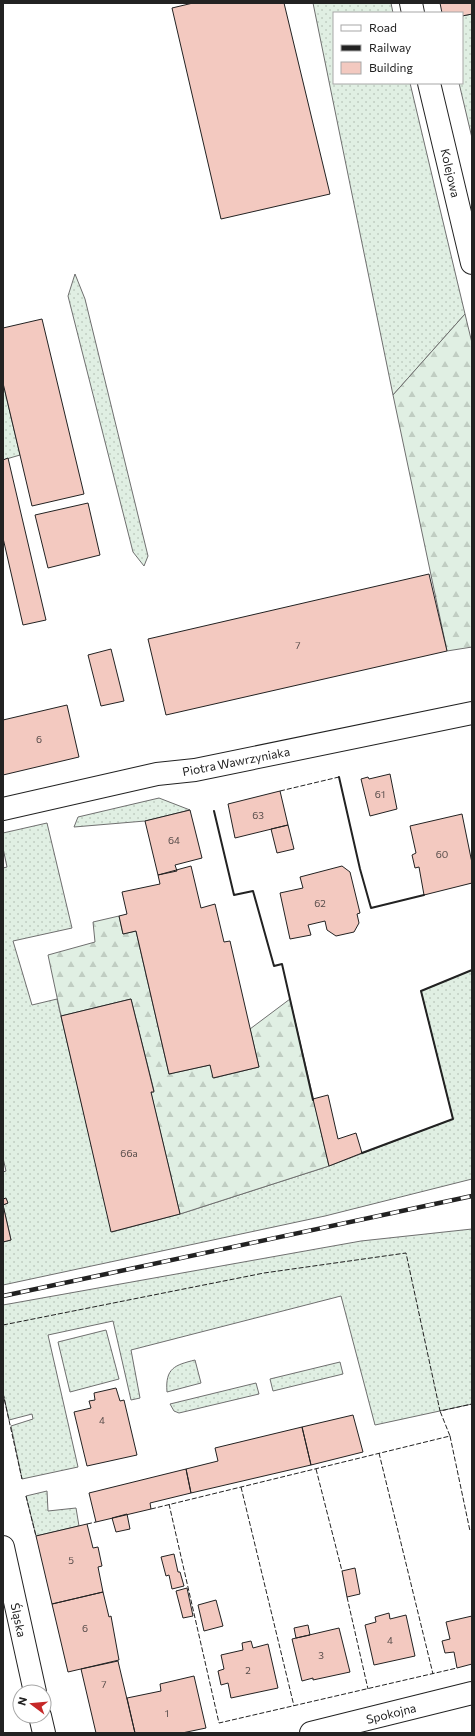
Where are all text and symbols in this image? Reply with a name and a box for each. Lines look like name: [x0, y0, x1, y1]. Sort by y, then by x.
legend: [333, 12, 463, 84]
text: Road: [369, 20, 397, 34]
text: Railway: [369, 40, 411, 54]
text: Building: [369, 60, 413, 74]
street label: Kolejowa: [439, 147, 463, 199]
house number: 7: [295, 639, 301, 651]
house number: 6: [36, 733, 42, 745]
street label: Piotra Wawrzyniaka: [181, 744, 291, 778]
house number: 61: [375, 788, 385, 800]
house number: 63: [252, 809, 264, 821]
house number: 64: [168, 834, 180, 846]
house number: 60: [436, 848, 448, 860]
house number: 62: [314, 897, 326, 909]
house number: 66a: [120, 1147, 138, 1159]
house number: 4: [99, 1414, 105, 1426]
house number: 5: [68, 1554, 74, 1566]
street label: Śląska: [9, 1602, 29, 1638]
house number: 6: [82, 1622, 88, 1634]
house number: 4: [387, 1634, 393, 1646]
house number: 3: [318, 1649, 324, 1661]
house number: 2: [245, 1664, 251, 1676]
house number: 7: [101, 1678, 107, 1690]
north arrow: [12, 1684, 52, 1724]
text: N: [15, 1695, 29, 1707]
street label: Spokojna: [365, 1700, 417, 1726]
house number: 1: [165, 1707, 169, 1719]

